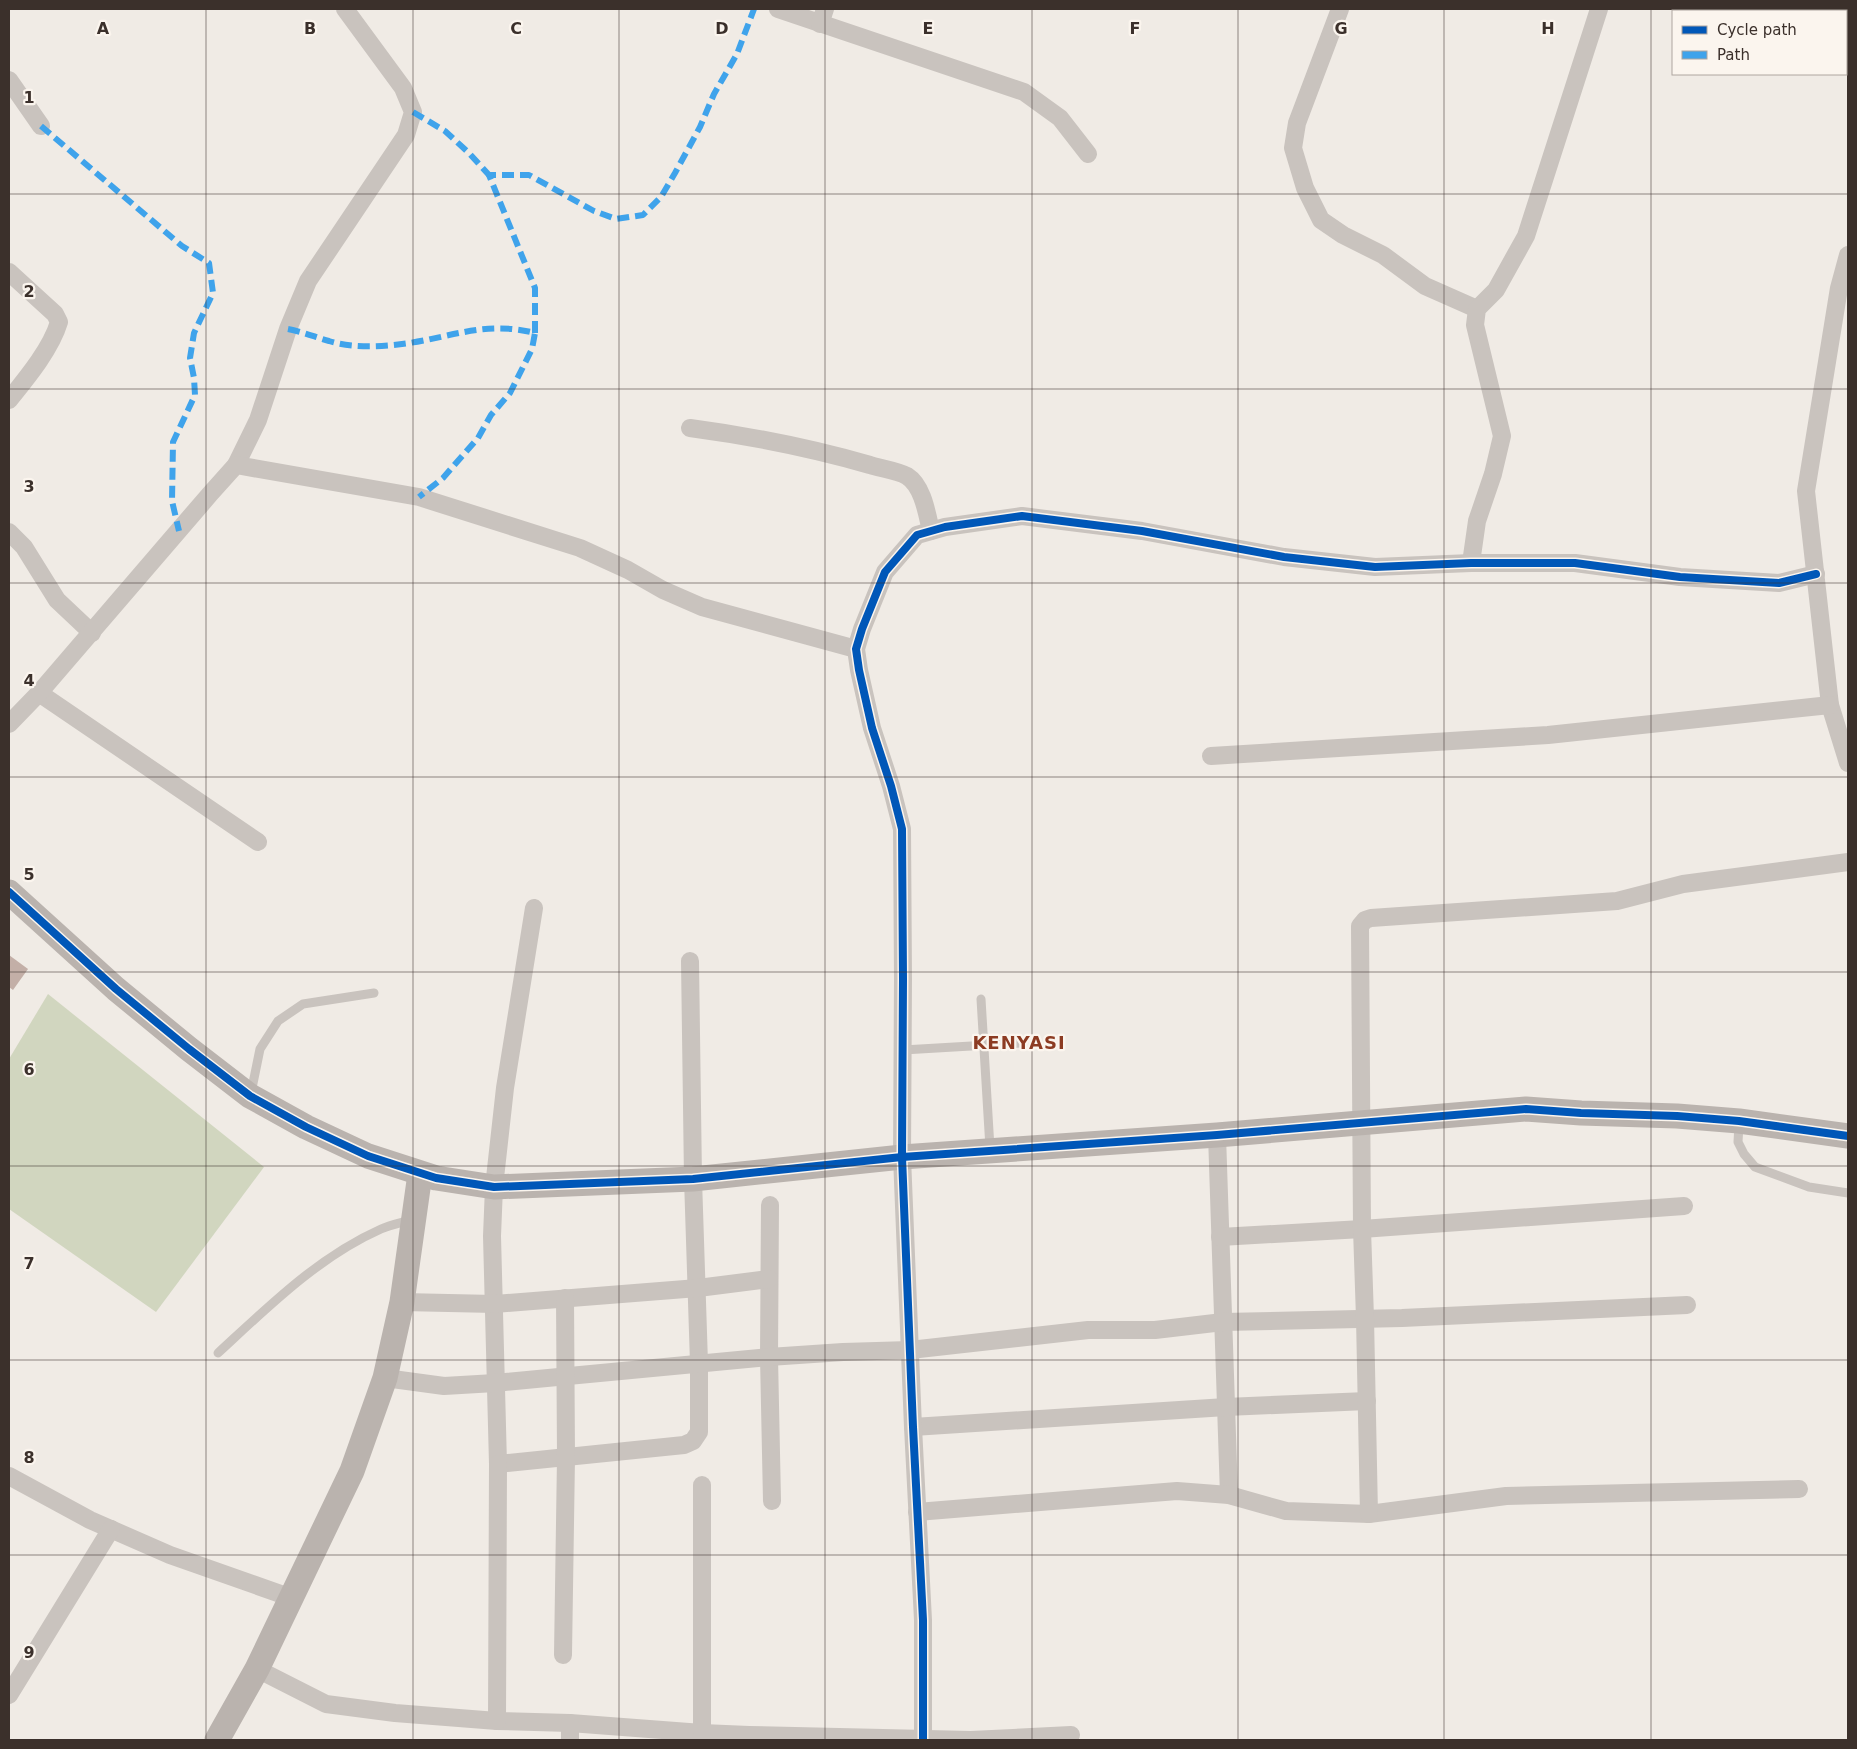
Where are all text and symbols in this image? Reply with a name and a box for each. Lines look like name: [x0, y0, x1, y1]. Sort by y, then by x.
legend: [1672, 10, 1847, 75]
text: A: [97, 19, 110, 38]
text: B: [304, 19, 316, 38]
text: C: [510, 19, 522, 38]
text: D: [715, 19, 729, 38]
text: E: [923, 19, 933, 38]
text: F: [1130, 19, 1140, 38]
text: G: [1334, 19, 1348, 38]
text: H: [1541, 19, 1555, 38]
text: Cycle path: [1717, 21, 1797, 39]
text: Path: [1717, 46, 1750, 64]
text: 1: [23, 88, 35, 107]
text: 2: [23, 282, 35, 301]
text: 3: [23, 477, 35, 496]
text: 4: [23, 671, 35, 690]
text: 5: [23, 865, 35, 884]
district label: KENYASI: [972, 1032, 1066, 1053]
text: 6: [23, 1060, 35, 1079]
text: 7: [23, 1254, 35, 1273]
text: 8: [23, 1448, 35, 1467]
text: 9: [23, 1643, 35, 1662]

